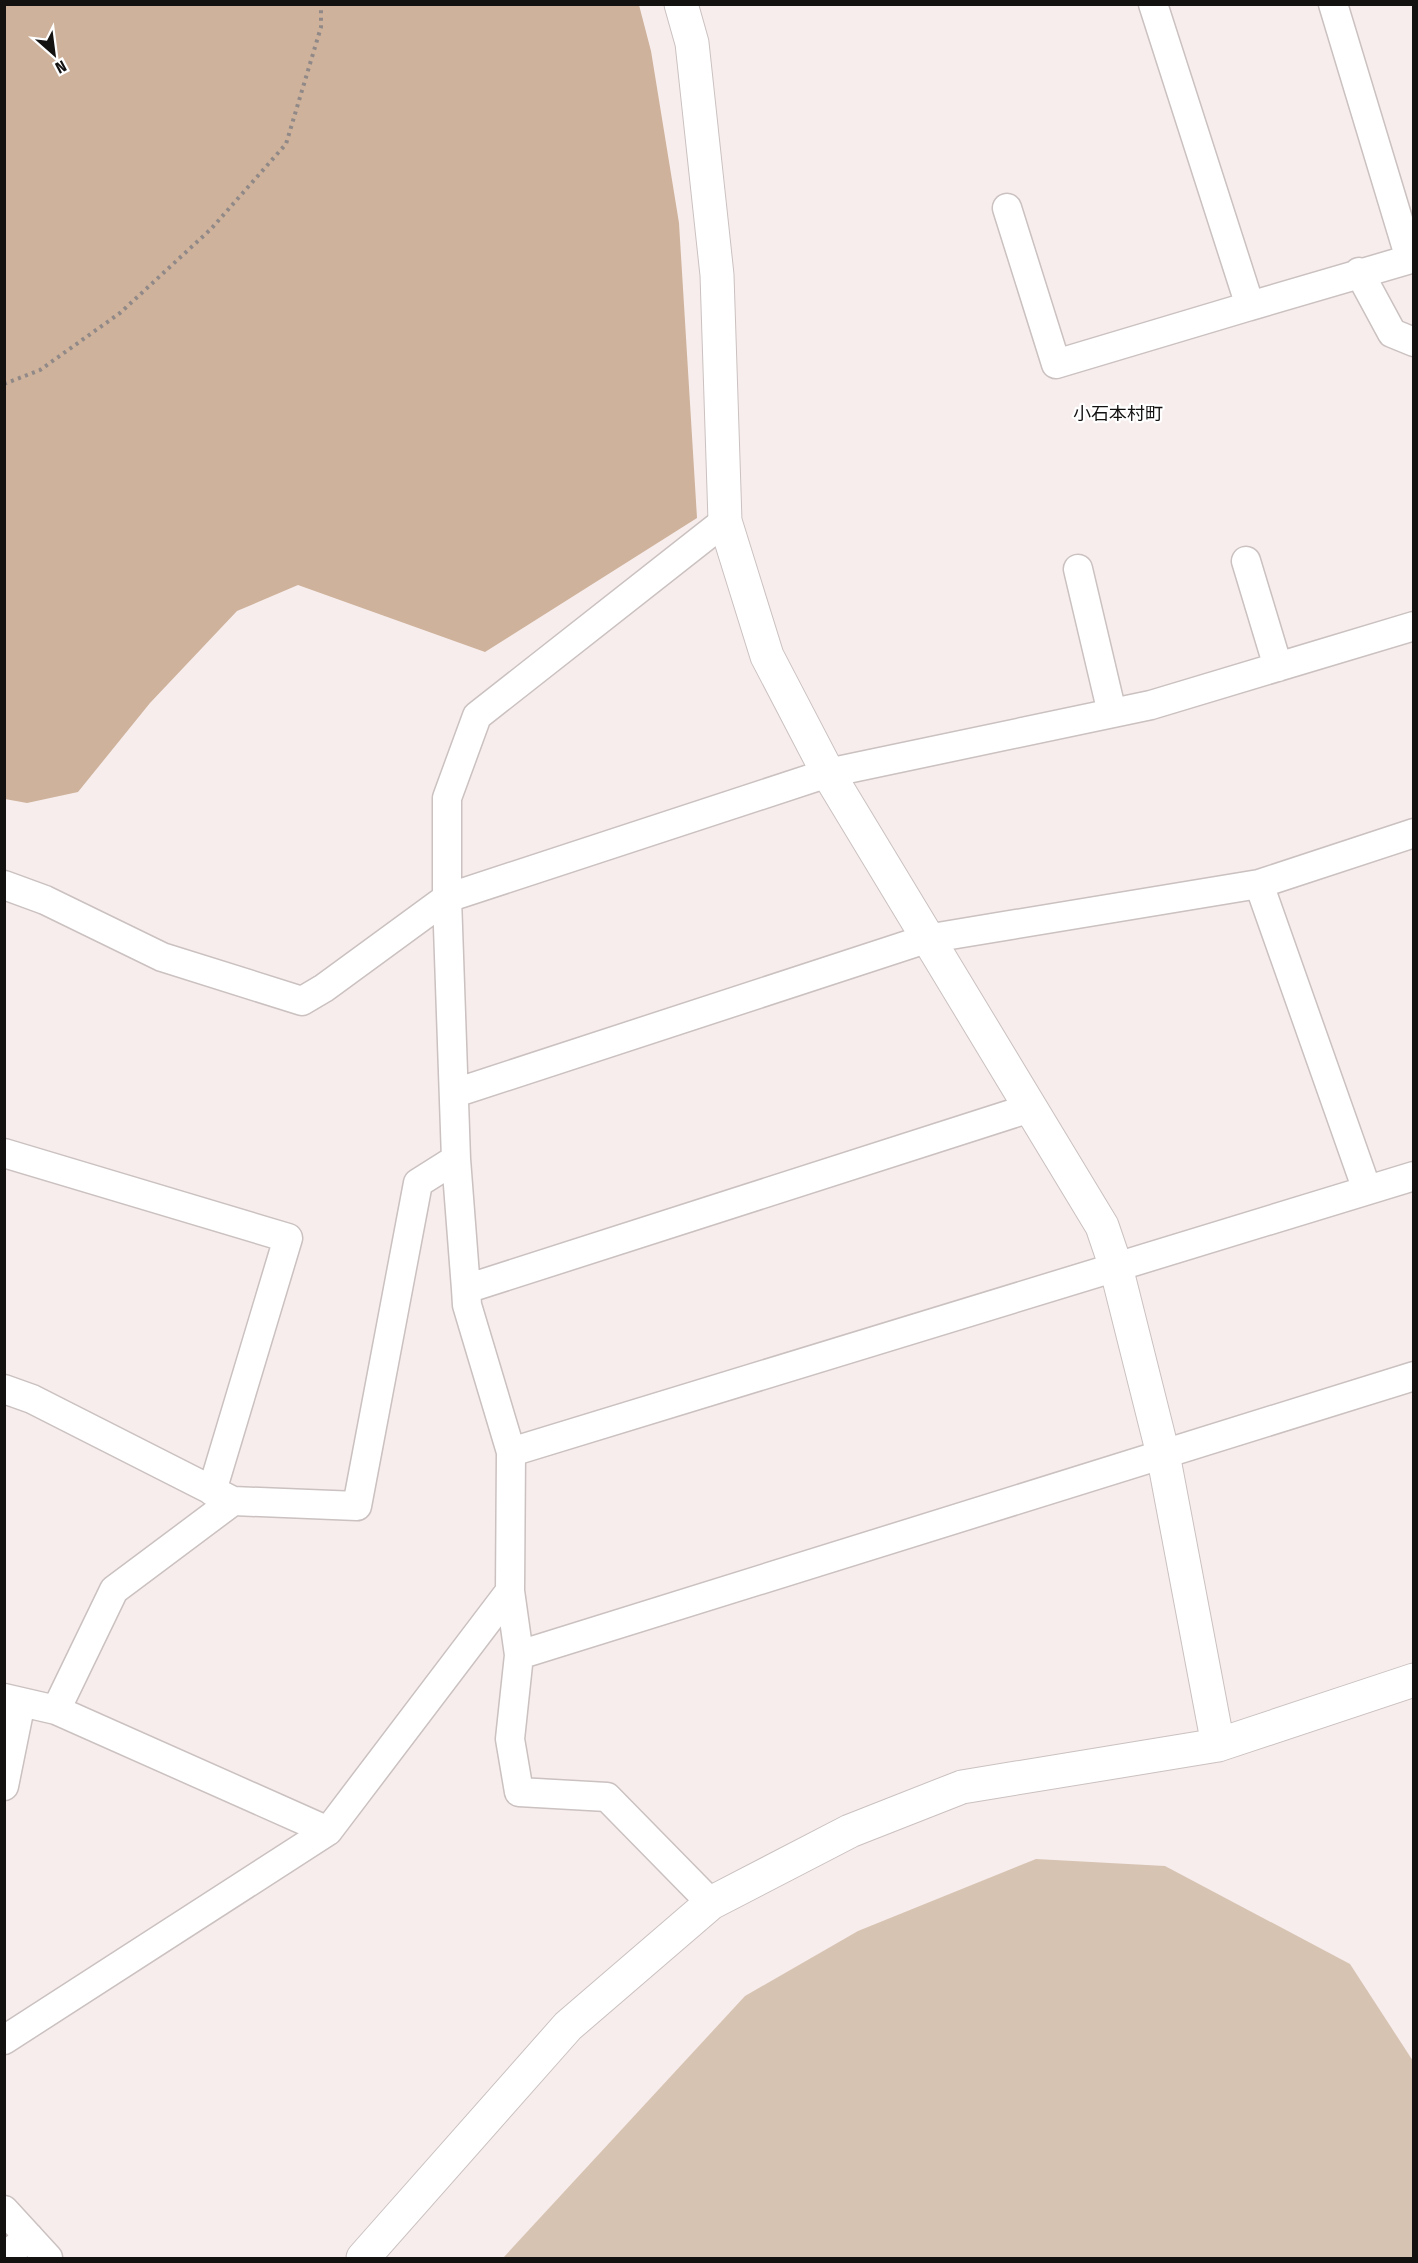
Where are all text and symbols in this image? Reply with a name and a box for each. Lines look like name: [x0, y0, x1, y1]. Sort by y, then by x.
north arrow: [24, 24, 84, 84]
text: N: [52, 56, 70, 77]
district label: 小石本村町: [1073, 403, 1163, 425]

